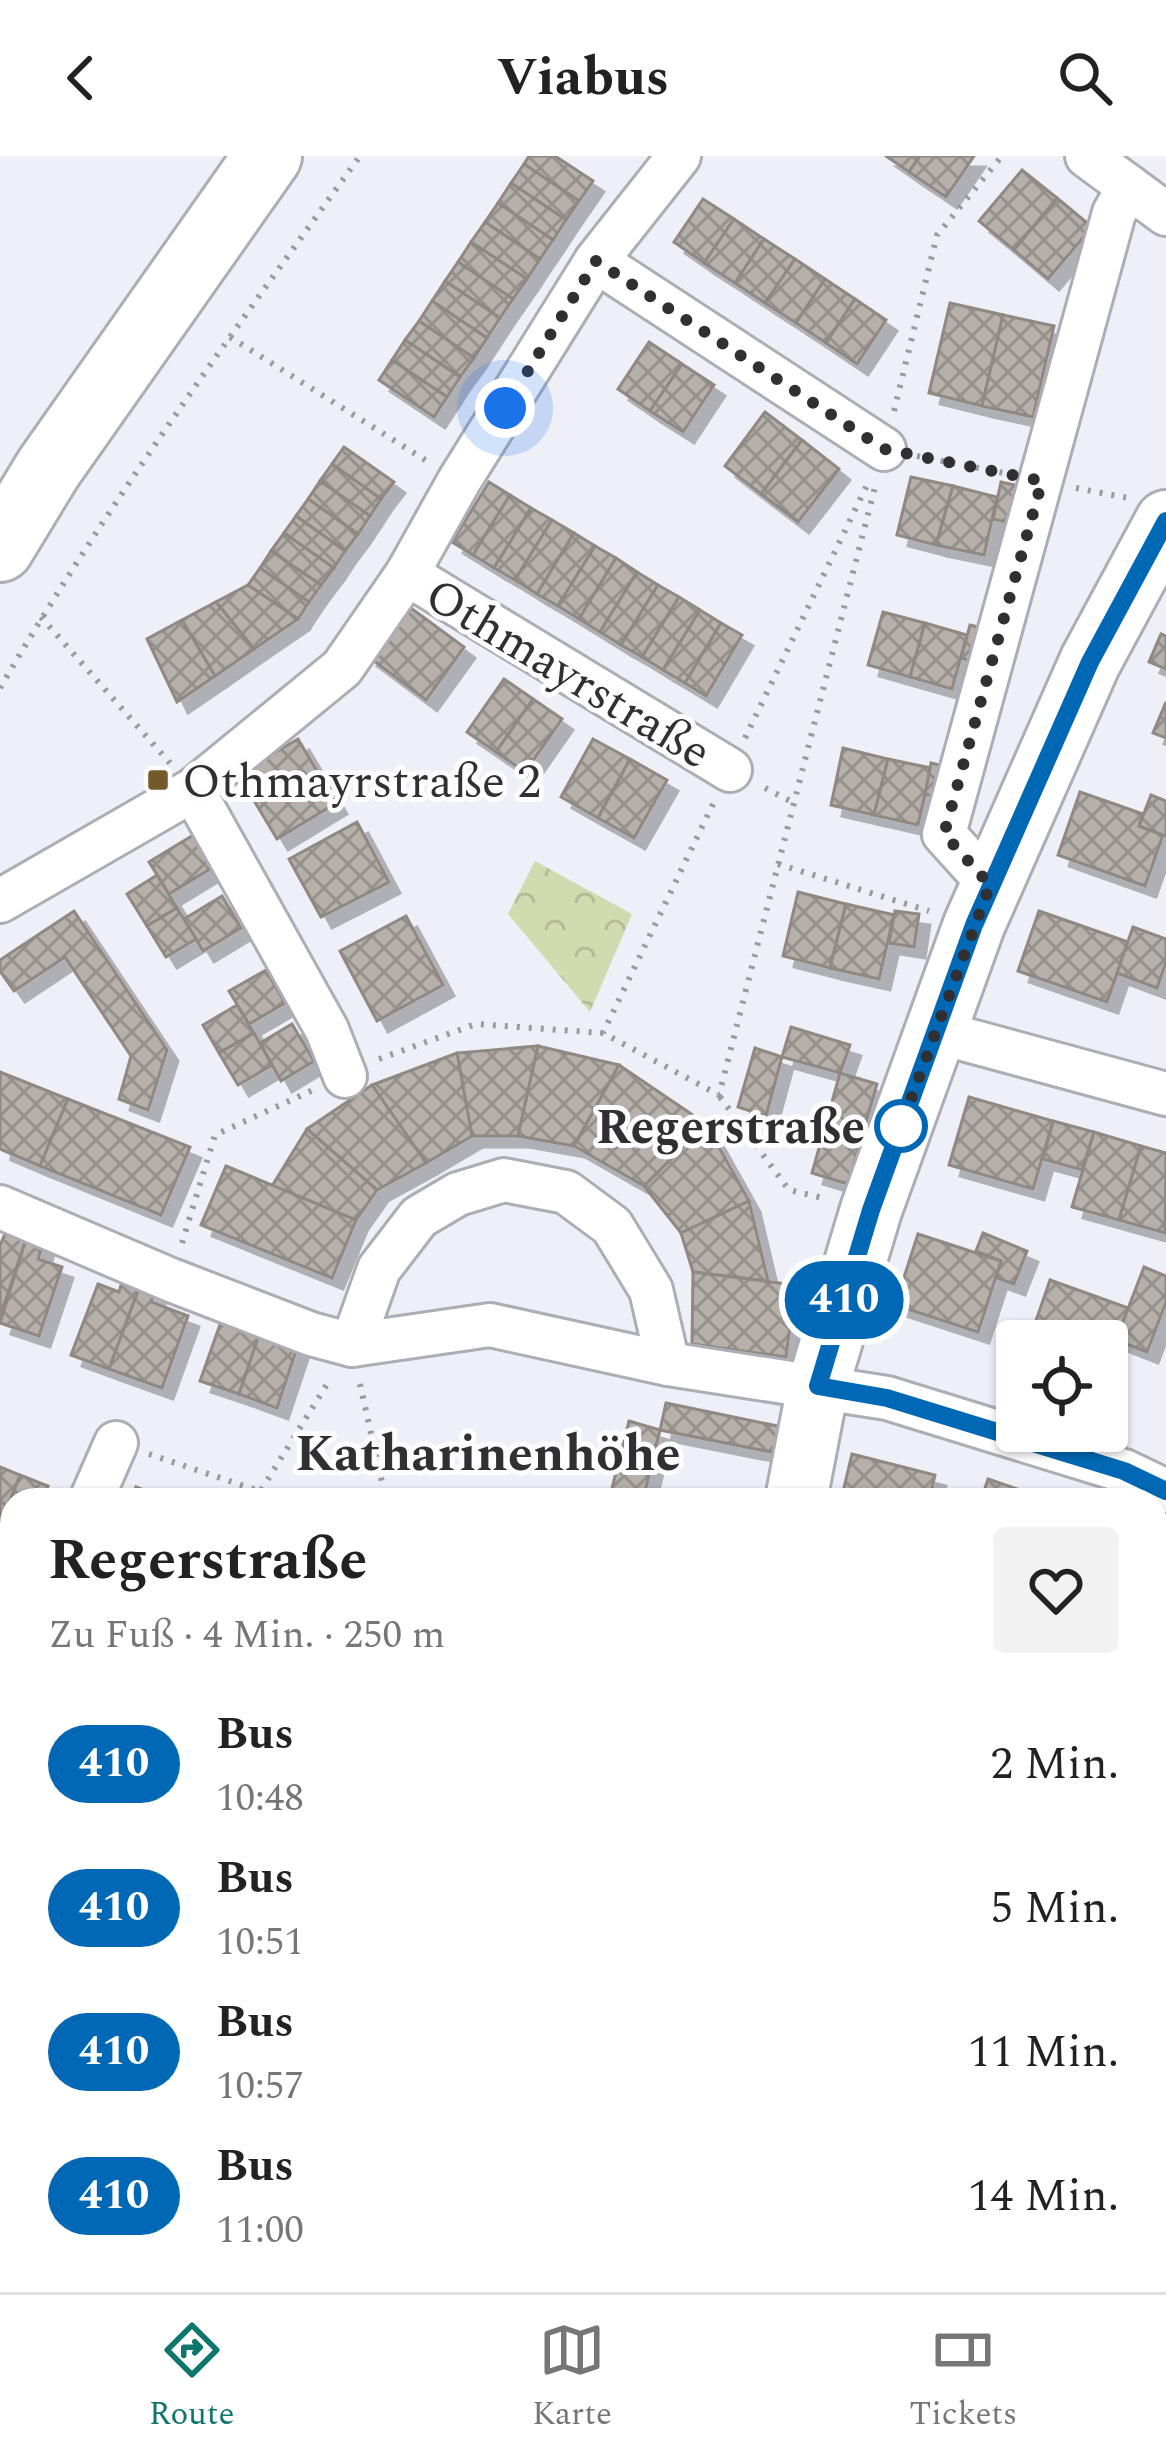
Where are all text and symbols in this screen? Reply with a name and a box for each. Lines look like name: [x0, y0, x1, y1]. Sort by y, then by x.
text: Viabus: [497, 37, 669, 119]
icon: back: [48, 45, 114, 111]
icon: search: [1052, 45, 1118, 111]
your location: [475, 378, 535, 438]
street label: Othmayrstraße: [411, 560, 725, 789]
place label: Othmayrstraße 2: [182, 746, 541, 819]
marker: Othmayrstraße 2: [145, 767, 171, 793]
place label: Regerstraße: [596, 1092, 865, 1165]
marker: Regerstraße: [876, 1101, 926, 1151]
line badge: 410: [775, 1261, 913, 1339]
text: 410: [809, 1268, 879, 1331]
map controls: [996, 1320, 1128, 1452]
button: locate: [996, 1320, 1128, 1452]
district label: Katharinenhöhe: [295, 1416, 681, 1494]
text: Regerstraße: [48, 1518, 368, 1604]
button: heart: [993, 1527, 1119, 1653]
text: Zu Fuß · 4 Min. · 250 m: [48, 1606, 445, 1665]
text: Bus: [216, 1700, 294, 1769]
text: 2 Min.: [991, 1730, 1119, 1799]
text: 410: [79, 1732, 149, 1795]
text: 10:48: [216, 1769, 304, 1828]
text: Bus: [216, 1844, 294, 1913]
text: 5 Min.: [991, 1874, 1119, 1943]
text: 410: [79, 1876, 149, 1939]
text: 10:51: [216, 1913, 304, 1972]
text: Bus: [216, 1988, 294, 2057]
text: 11 Min.: [968, 2018, 1119, 2087]
text: 410: [79, 2020, 149, 2083]
text: 10:57: [216, 2057, 304, 2116]
text: Bus: [216, 2132, 294, 2201]
text: 14 Min.: [968, 2162, 1119, 2231]
text: 410: [79, 2164, 149, 2227]
text: 11:00: [216, 2201, 304, 2260]
tab: Route: [149, 2317, 235, 2439]
tab: Karte: [532, 2317, 612, 2439]
tab: Tickets: [909, 2317, 1017, 2439]

